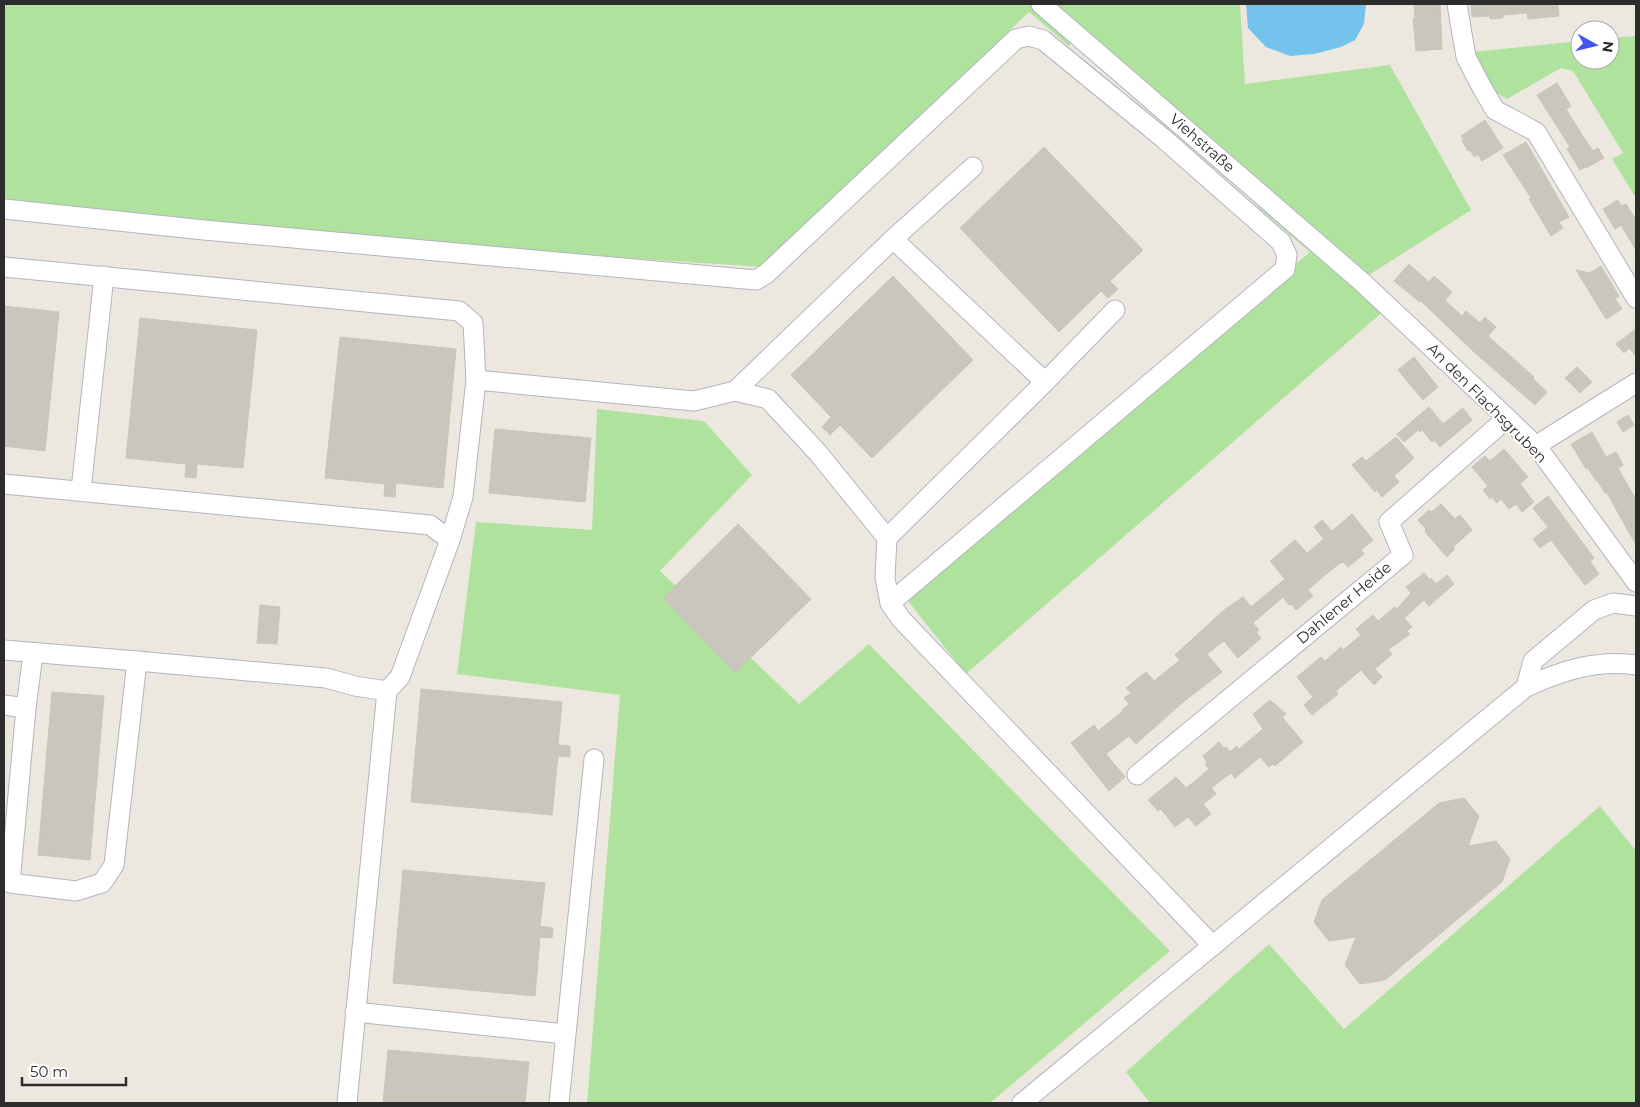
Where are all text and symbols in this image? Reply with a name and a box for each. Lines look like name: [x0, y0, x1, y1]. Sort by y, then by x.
north arrow: [1570, 20, 1620, 70]
text: N: [1598, 40, 1618, 54]
street label: Viehstraße: [1166, 109, 1239, 176]
street label: An den Flachsgruben: [1423, 339, 1551, 467]
street label: Dahlener Heide: [1292, 557, 1395, 648]
scale bar: [22, 1054, 126, 1086]
text: 50 m: [30, 1062, 68, 1081]

